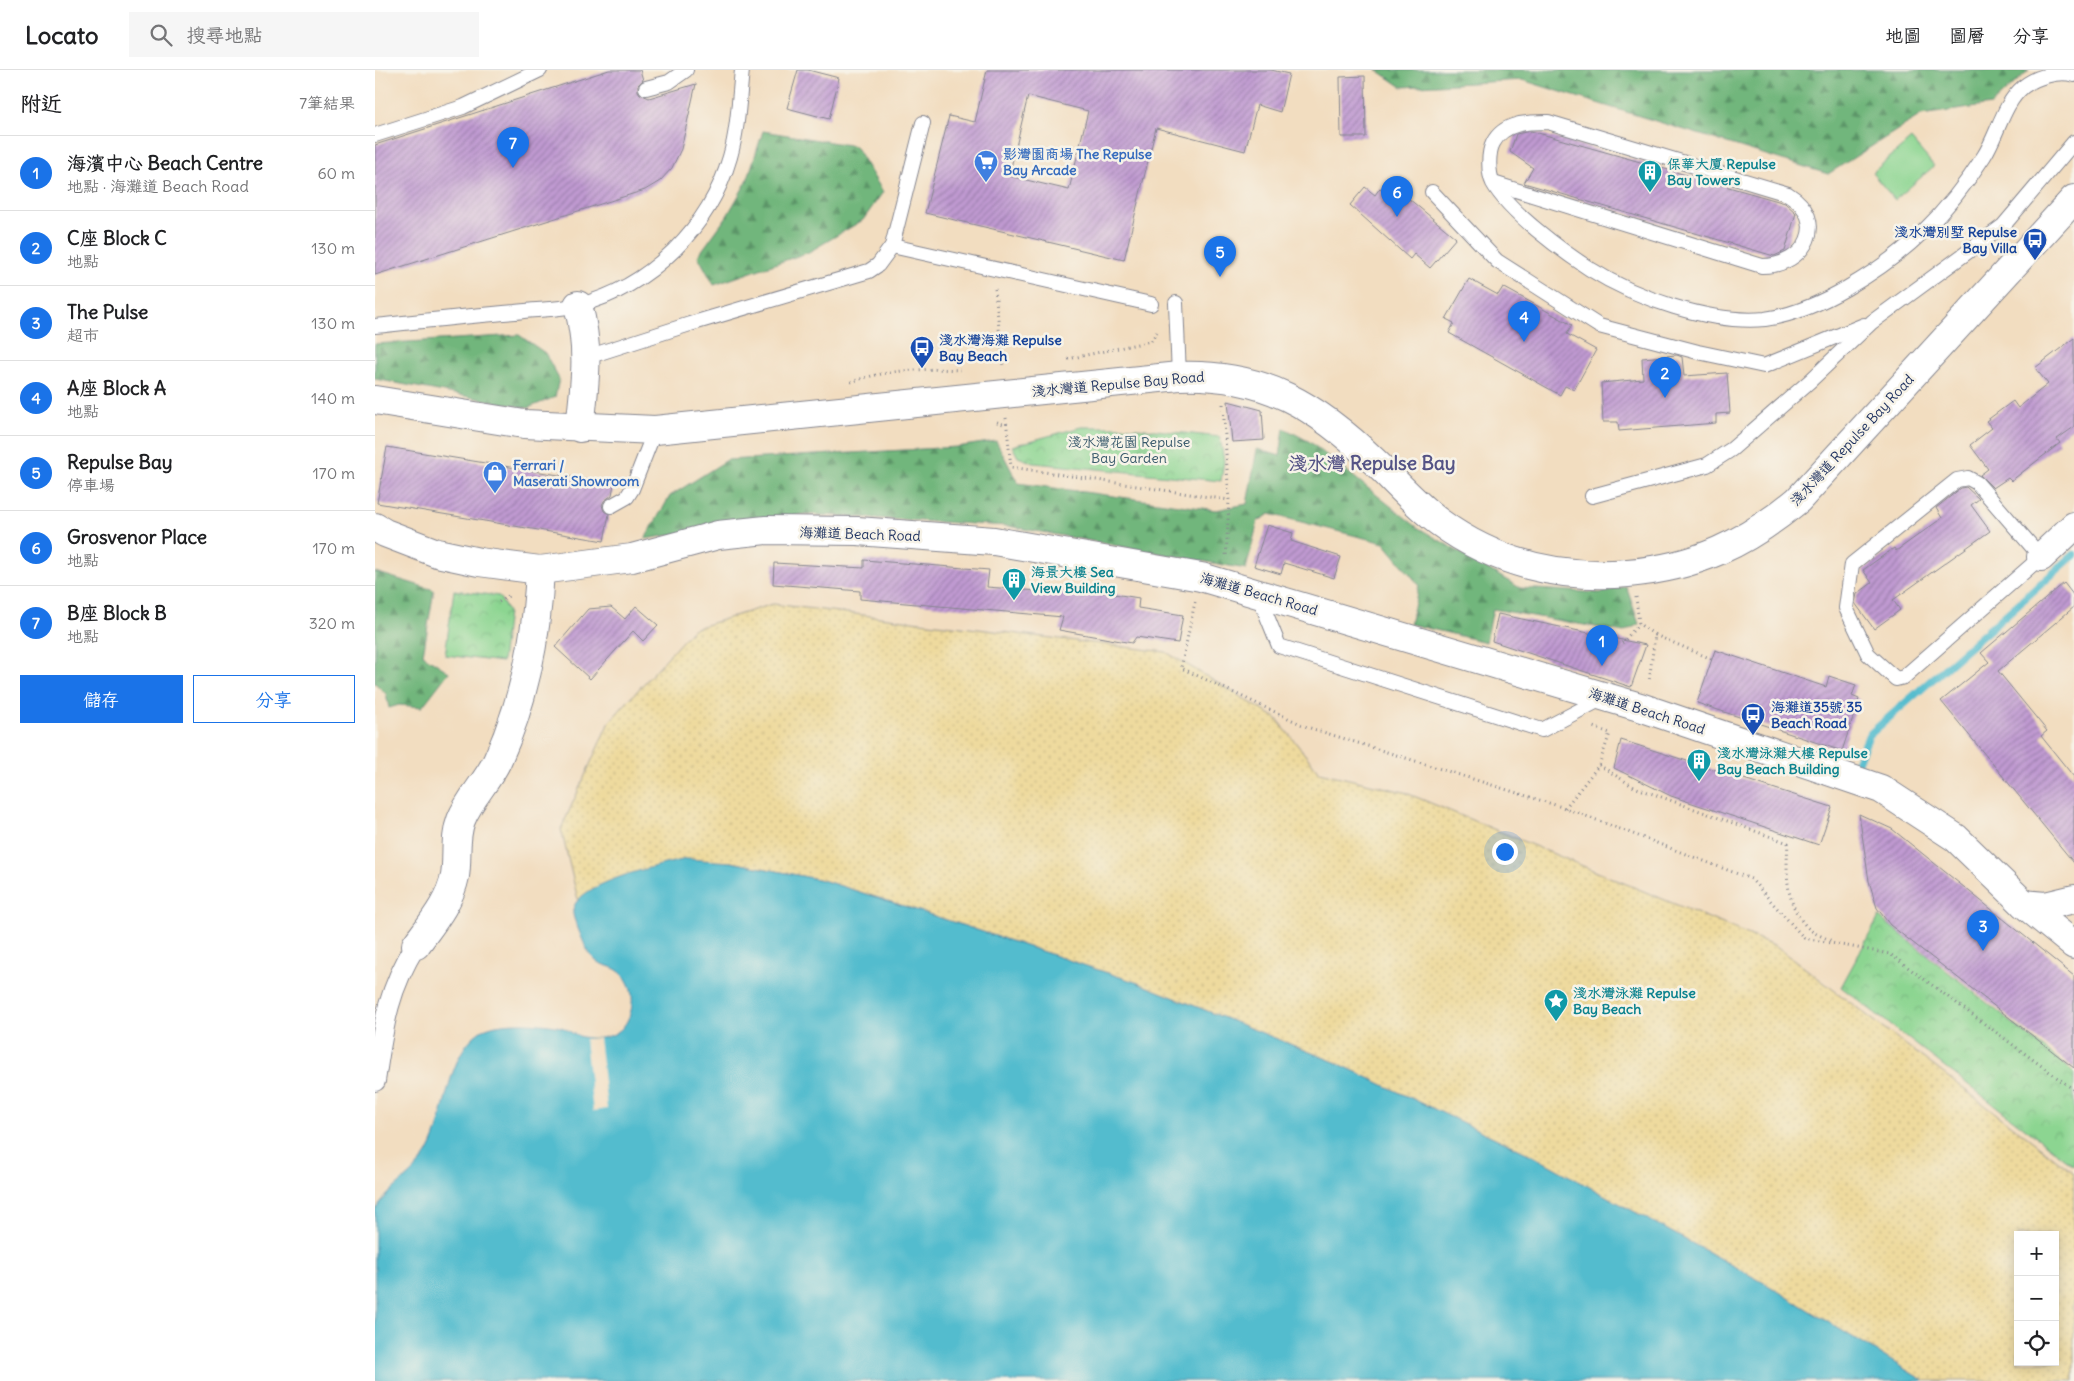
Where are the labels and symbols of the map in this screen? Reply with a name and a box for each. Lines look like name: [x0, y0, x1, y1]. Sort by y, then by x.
pin: 7: [497, 127, 529, 168]
place label: 影灣園商場 The Repulse Bay Arcade: [1003, 145, 1152, 179]
supermarket icon: 影灣園商場 The Repulse Bay Arcade: [973, 149, 999, 183]
place label: 保華大廈 Repulse Bay Towers: [1667, 155, 1776, 189]
building icon: 保華大廈 Repulse Bay Towers: [1637, 159, 1663, 193]
pin: 6: [1381, 176, 1413, 217]
place label: 淺水灣別墅 Repulse Bay Villa: [1894, 223, 2017, 257]
bus stop icon: 淺水灣別墅 Repulse Bay Villa: [2022, 227, 2048, 261]
pin: 5: [1204, 236, 1236, 277]
pin: 4: [1508, 301, 1540, 342]
place label: 淺水灣海灘 Repulse Bay Beach: [939, 331, 1062, 365]
bus stop icon: 淺水灣海灘 Repulse Bay Beach: [909, 335, 935, 369]
pin: 2: [1649, 357, 1681, 398]
street label: 淺水灣道 Repulse Bay Road: [1031, 367, 1205, 401]
street label: 淺水灣道 Repulse Bay Road: [1786, 371, 1918, 509]
park label: 淺水灣花園 Repulse Bay Garden: [1068, 433, 1190, 467]
district label: 淺水灣 Repulse Bay: [1288, 451, 1456, 475]
place label: Ferrari / Maserati Showroom: [513, 456, 640, 490]
shop icon: Ferrari / Maserati Showroom: [482, 460, 508, 494]
street label: 海灘道 Beach Road: [799, 523, 921, 545]
place label: 海景大樓 Sea View Building: [1031, 563, 1116, 597]
building icon: 海景大樓 Sea View Building: [1001, 567, 1027, 601]
street label: 海灘道 Beach Road: [1198, 569, 1320, 619]
pin: 1: [1586, 625, 1618, 666]
street label: 海灘道 Beach Road: [1587, 684, 1707, 738]
place label: 海灘道35號 35 Beach Road: [1771, 698, 1862, 732]
bus stop icon: 海灘道35號 35 Beach Road: [1740, 702, 1766, 736]
place label: 淺水灣泳灘大樓 Repulse Bay Beach Building: [1717, 744, 1868, 778]
building icon: 淺水灣泳灘大樓 Repulse Bay Beach Building: [1686, 748, 1712, 782]
your location: [1492, 839, 1518, 865]
pin: 3: [1967, 910, 1999, 951]
place label: 淺水灣泳灘 Repulse Bay Beach: [1573, 984, 1696, 1018]
place icon: 淺水灣泳灘 Repulse Bay Beach: [1543, 988, 1569, 1022]

